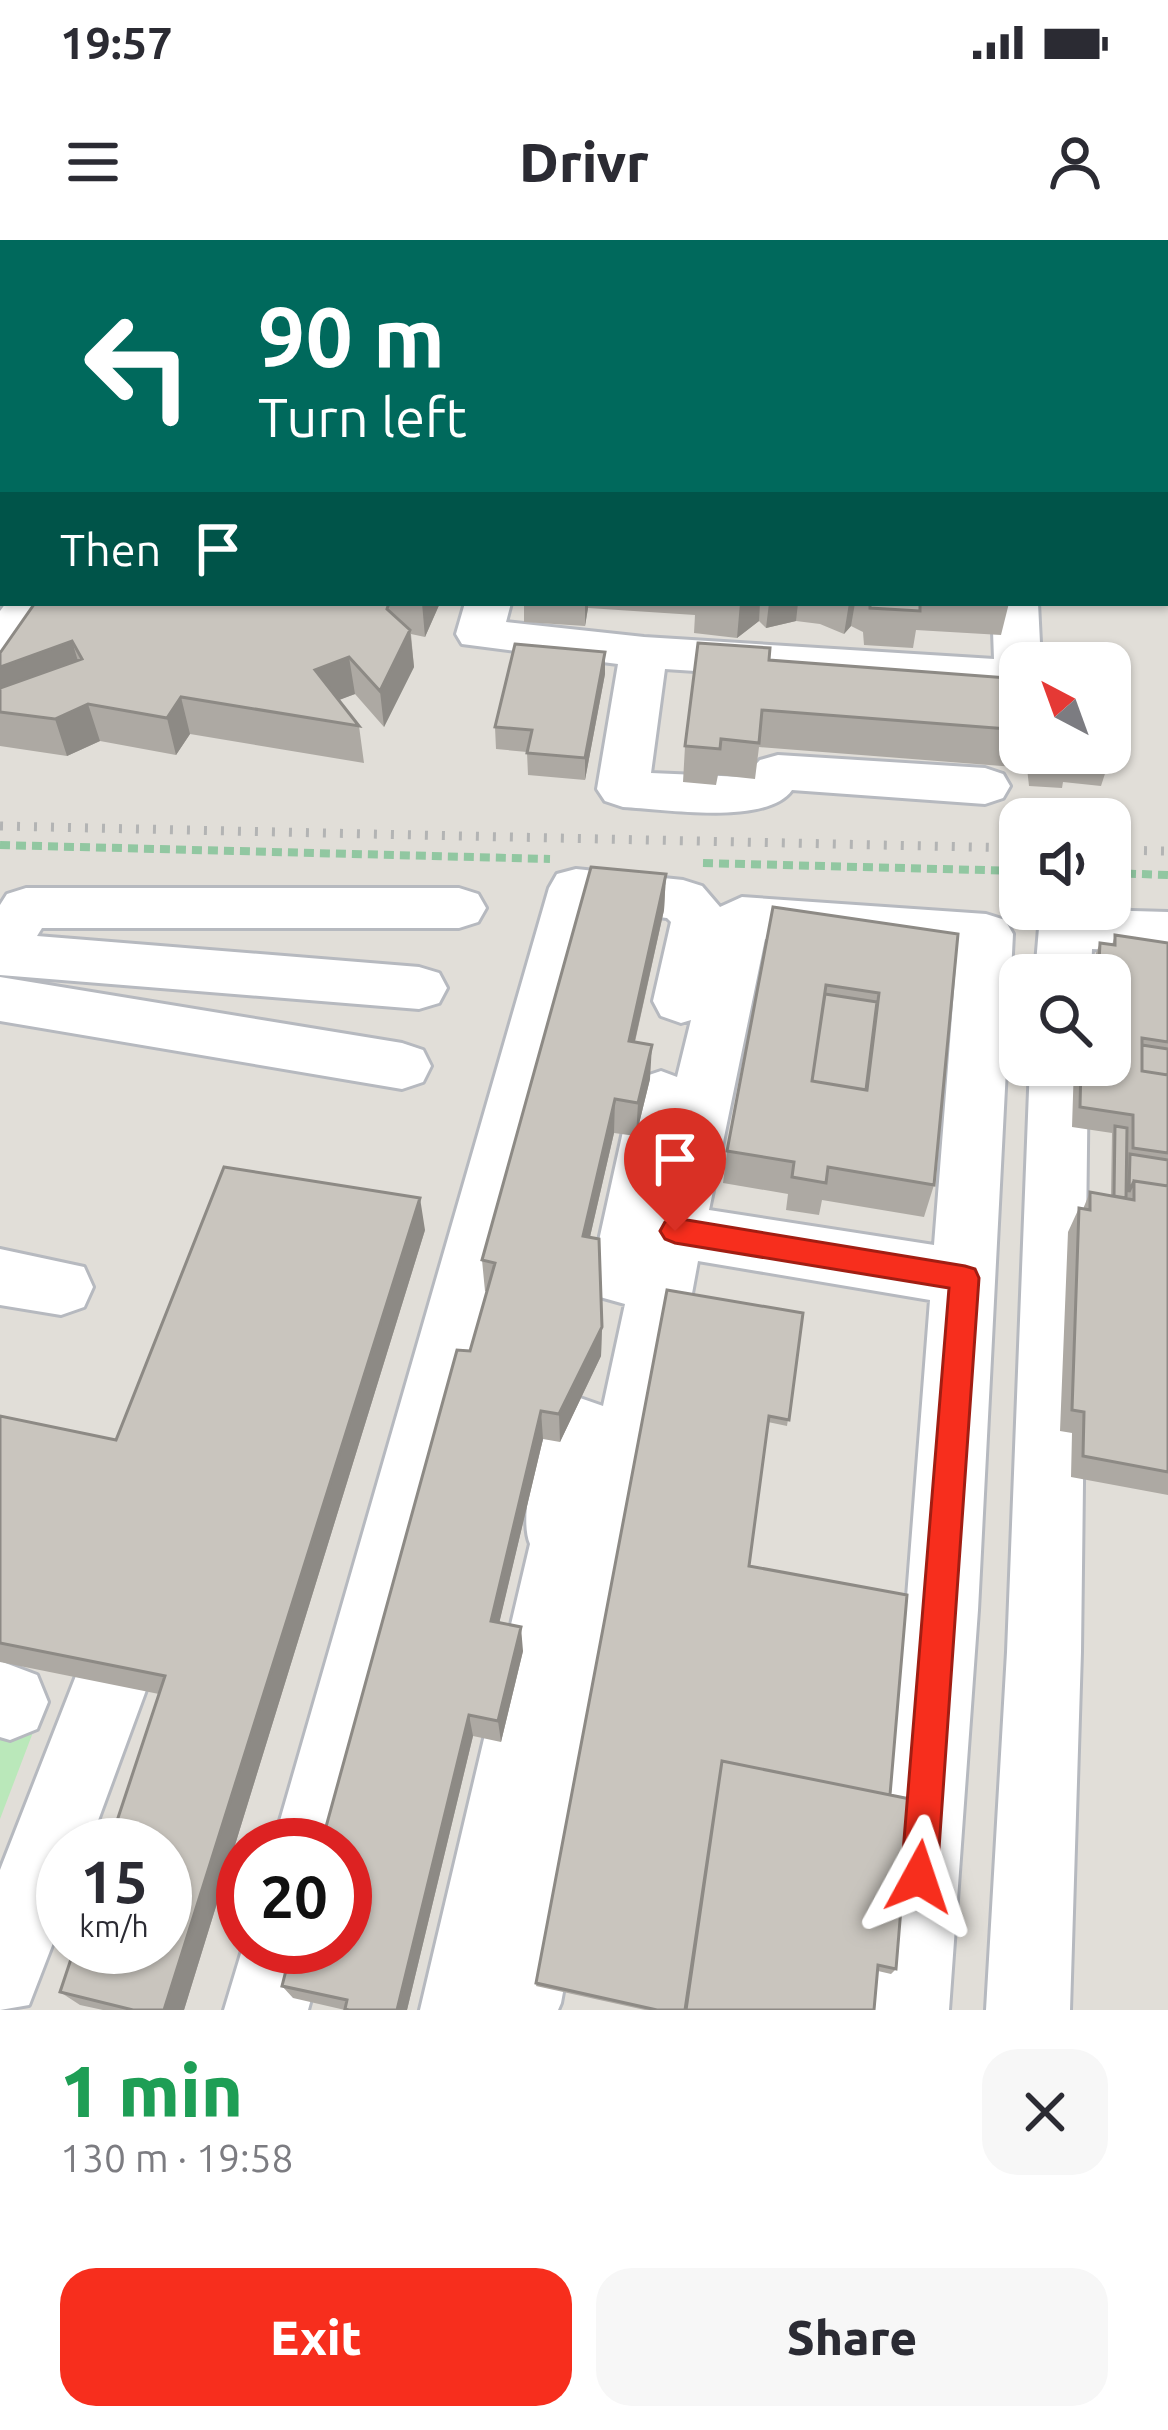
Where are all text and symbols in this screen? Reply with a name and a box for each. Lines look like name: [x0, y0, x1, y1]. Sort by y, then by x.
text: 19:57: [60, 17, 173, 68]
icon: menu: [60, 129, 126, 195]
icon: person: [1042, 129, 1108, 195]
text: Drivr: [519, 132, 649, 192]
icon: left: [60, 288, 216, 444]
text: 90 m: [258, 289, 445, 383]
text: Turn left: [258, 387, 467, 447]
icon: arrive: [185, 516, 251, 582]
text: Then: [60, 524, 161, 575]
north arrow: [999, 642, 1131, 774]
map controls: [999, 642, 1131, 1086]
button: sound: [999, 798, 1131, 930]
button: search: [999, 954, 1131, 1086]
pin: [624, 1108, 726, 1231]
icon: arrive: [642, 1126, 708, 1192]
position arrow: [856, 1814, 982, 1940]
speed limit sign: 20: [216, 1818, 372, 1974]
text: 15: [80, 1847, 148, 1914]
text: km/h: [79, 1909, 149, 1943]
button: close: [982, 2049, 1108, 2175]
text: 1 min: [60, 2050, 243, 2131]
text: 130 m · 19:58: [60, 2136, 294, 2179]
button: Exit: [60, 2268, 572, 2406]
button: Share: [596, 2268, 1108, 2406]

